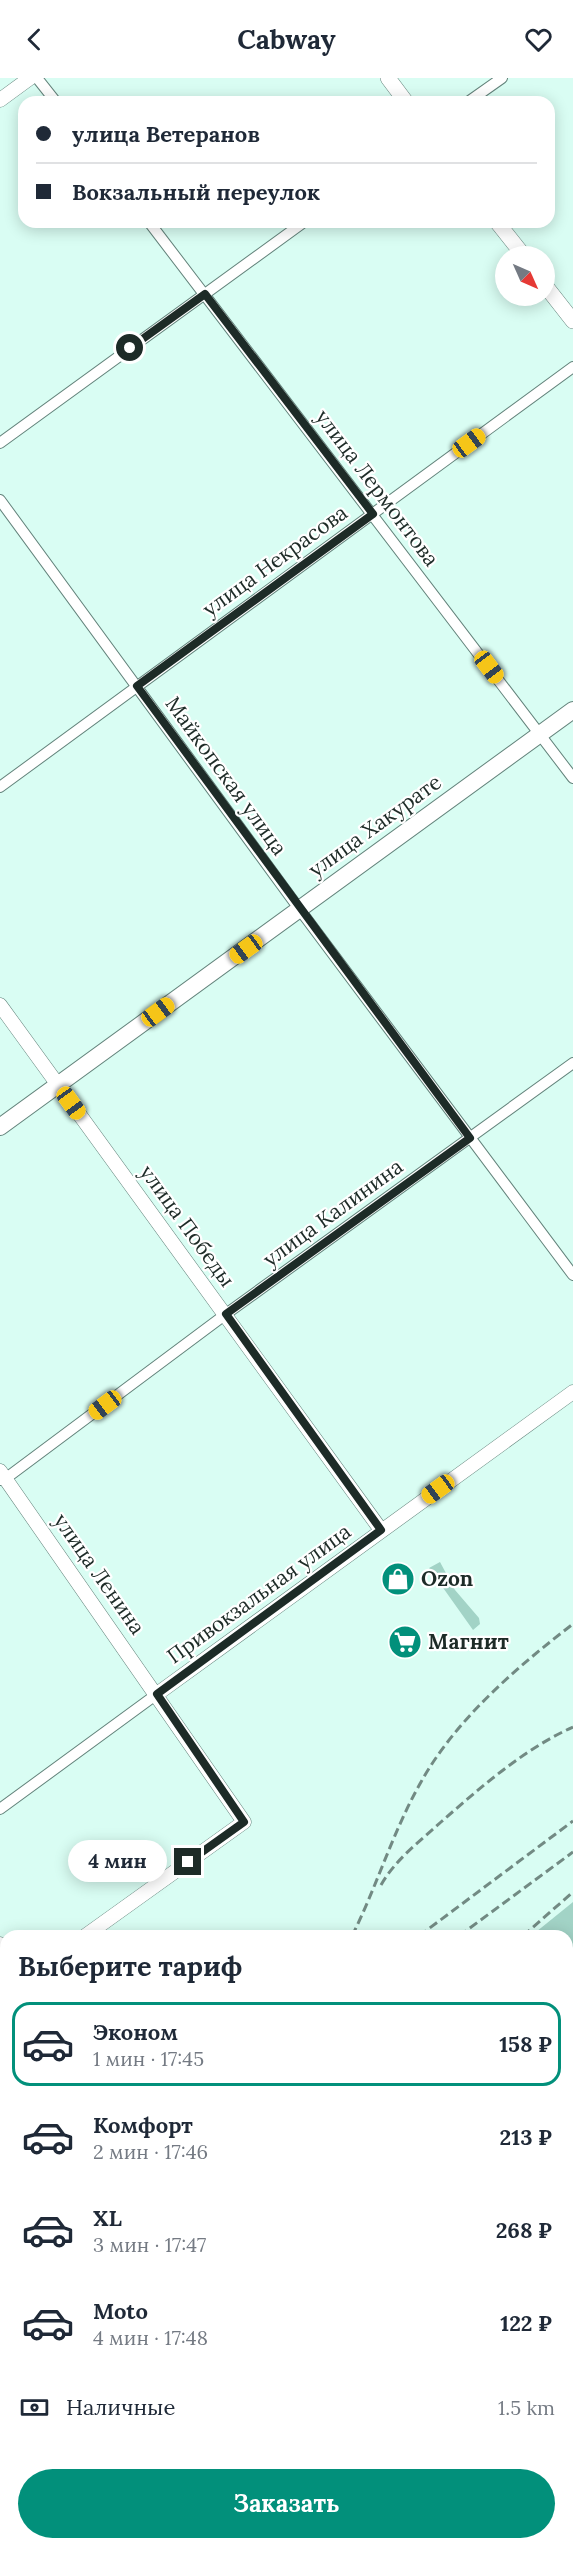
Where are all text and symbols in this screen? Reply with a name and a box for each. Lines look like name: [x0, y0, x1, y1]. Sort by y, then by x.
text: Cabway: [237, 22, 336, 56]
icon: back: [18, 23, 51, 56]
icon: heart: [522, 23, 555, 56]
text: улица Ветеранов: [72, 120, 260, 148]
text: Вокзальный переулок: [72, 178, 320, 206]
north arrow: [495, 246, 555, 306]
map controls: [495, 246, 555, 306]
route start: [116, 334, 143, 361]
street label: улица Лермонтова: [310, 404, 445, 572]
car: [449, 425, 489, 461]
street label: улица Некрасова: [197, 499, 353, 622]
car: [471, 647, 507, 687]
street label: Майкопская улица: [160, 691, 293, 861]
street label: улица Хакурате: [303, 768, 447, 883]
car: [226, 931, 266, 967]
car: [138, 994, 178, 1030]
car: [53, 1083, 89, 1123]
street label: улица Калинина: [257, 1153, 408, 1273]
street label: улица Победы: [134, 1159, 241, 1292]
car: [85, 1387, 125, 1423]
car: [418, 1471, 458, 1507]
street label: улица Ленина: [48, 1508, 151, 1640]
street label: Привокзальная улица: [161, 1518, 356, 1669]
shop icon: Ozon: [380, 1561, 416, 1597]
place label: Ozon: [421, 1565, 473, 1592]
supermarket icon: Магнит: [387, 1624, 423, 1660]
place label: Магнит: [428, 1628, 509, 1655]
callout: 4 мин: [68, 1841, 167, 1883]
text: 4 мин: [88, 1848, 147, 1873]
route end: [174, 1848, 201, 1875]
text: Выберите тариф: [18, 1949, 242, 1983]
icon: car: [21, 2017, 75, 2071]
text: Эконом: [93, 2018, 178, 2046]
text: 158 ₽: [499, 2030, 552, 2058]
text: 1 мин · 17:45: [93, 2046, 204, 2071]
icon: car: [21, 2110, 75, 2164]
text: Комфорт: [93, 2111, 193, 2139]
text: 213 ₽: [500, 2123, 552, 2151]
text: 2 мин · 17:46: [93, 2139, 208, 2164]
icon: car: [21, 2203, 75, 2257]
text: XL: [93, 2204, 122, 2232]
text: 268 ₽: [496, 2216, 552, 2244]
text: 3 мин · 17:47: [93, 2232, 206, 2257]
icon: car: [21, 2296, 75, 2350]
text: Moto: [93, 2297, 148, 2325]
text: 122 ₽: [500, 2309, 552, 2337]
text: 4 мин · 17:48: [93, 2325, 208, 2350]
icon: cash: [18, 2391, 51, 2424]
text: Наличные: [66, 2393, 175, 2421]
text: 1.5 km: [498, 2395, 555, 2420]
button: Заказать: [18, 2469, 555, 2538]

